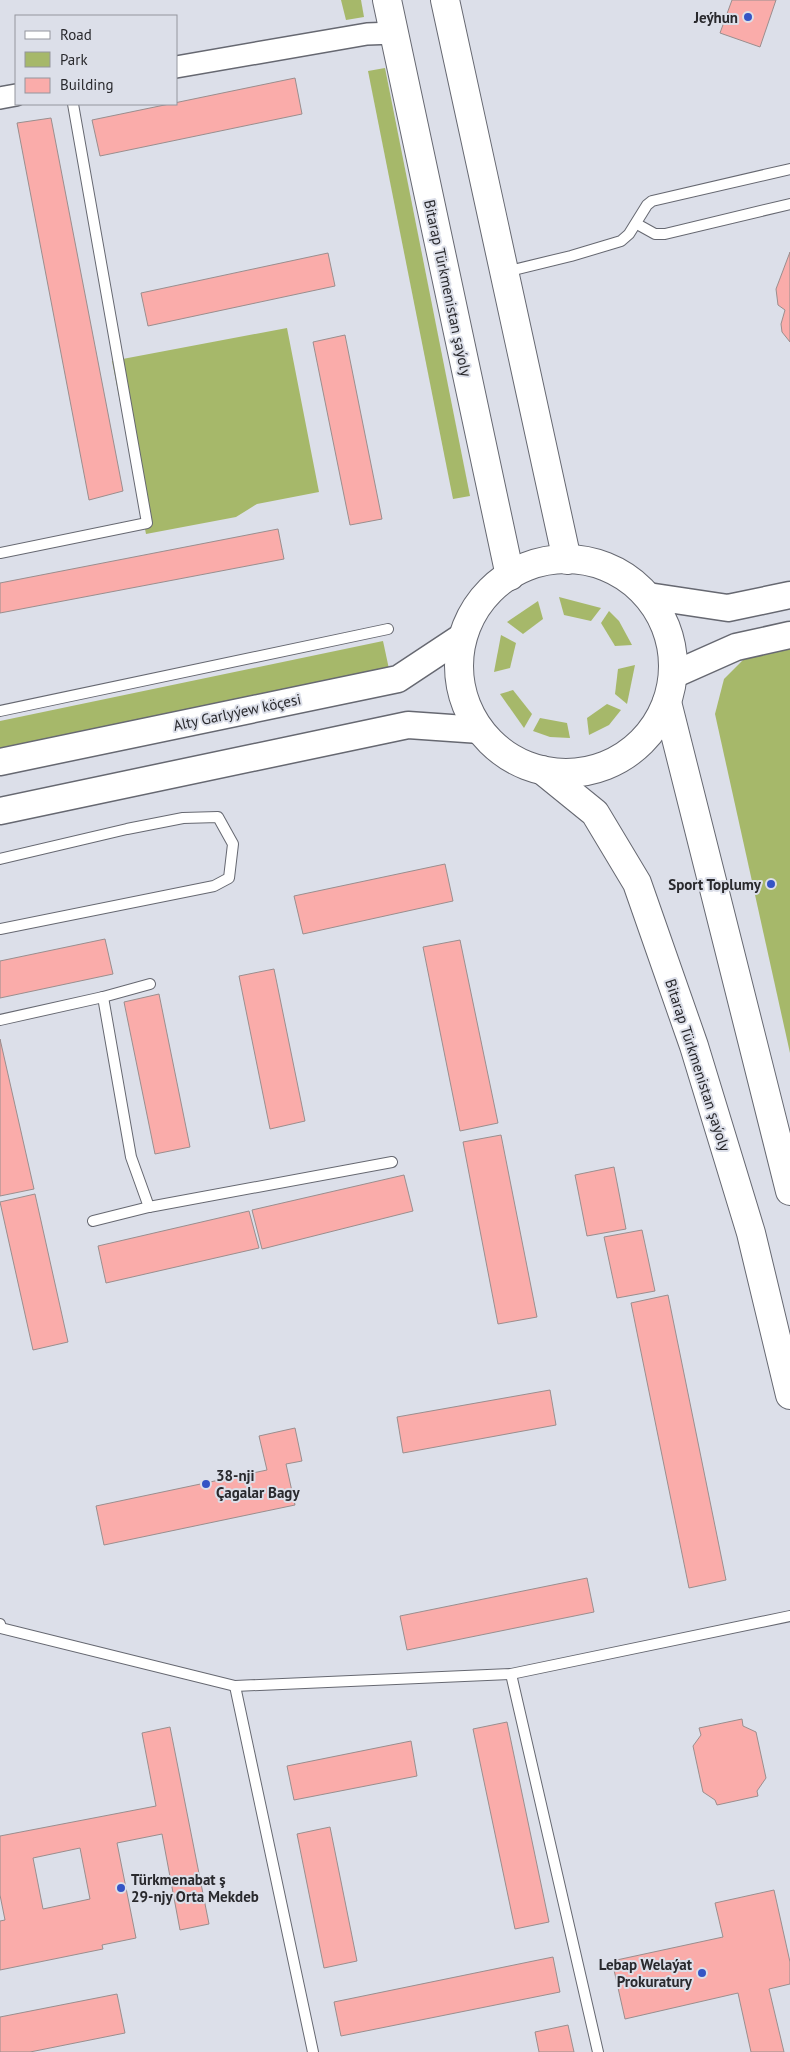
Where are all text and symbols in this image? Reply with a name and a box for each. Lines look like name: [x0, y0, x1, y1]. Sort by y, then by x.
place label: Jeýhun: [693, 8, 738, 27]
marker: Jeýhun: [742, 11, 754, 23]
legend: [15, 15, 178, 105]
text: Road: [60, 25, 92, 44]
text: Park: [60, 50, 88, 69]
text: Building: [60, 75, 114, 94]
street label: Bitarap Türkmenistan şaýoly: [420, 198, 476, 378]
street label: Alty Garlyýew köçesi: [171, 689, 303, 735]
place label: Sport Toplumy: [668, 875, 762, 894]
marker: Sport Toplumy: [765, 878, 777, 890]
street label: Bitarap Türkmenistan şaýoly: [661, 976, 735, 1154]
place label: 38-nji Çagalar Bagy: [216, 1466, 300, 1502]
marker: 38-nji Çagalar Bagy: [200, 1478, 212, 1490]
place label: Türkmenabat ş 29-njy Orta Mekdeb: [131, 1870, 259, 1906]
marker: Türkmenabat ş 29-njy Orta Mekdeb: [115, 1882, 127, 1894]
place label: Lebap Welaýat Prokuratury: [599, 1955, 693, 1991]
marker: Lebap Welaýat Prokuratury: [696, 1967, 708, 1979]

